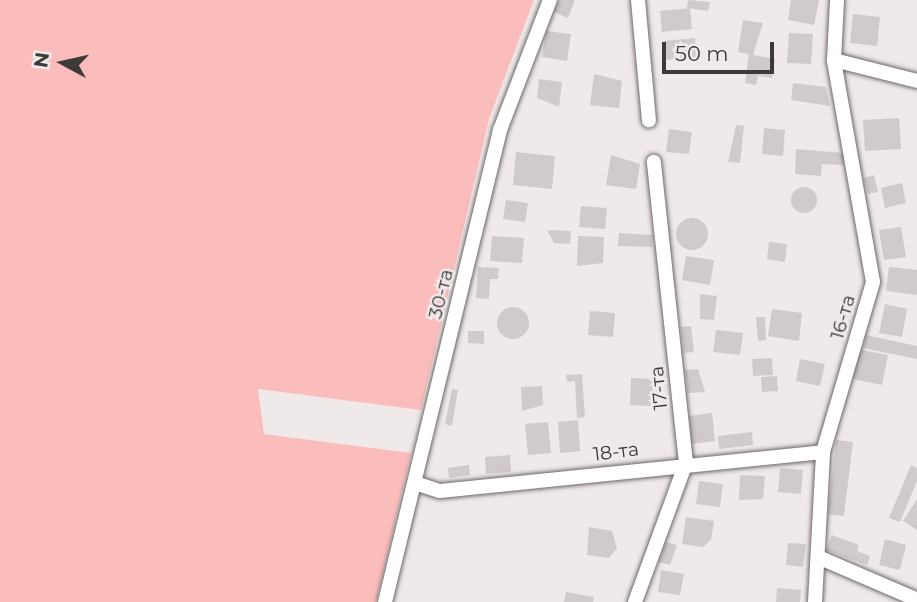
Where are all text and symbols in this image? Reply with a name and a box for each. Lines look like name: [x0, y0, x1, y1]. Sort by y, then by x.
north arrow: [28, 28, 98, 98]
scale bar: [665, 28, 777, 72]
text: 50 m: [675, 41, 729, 66]
text: N: [29, 51, 54, 69]
street label: 30-та: [424, 267, 458, 321]
street label: 16-та: [826, 292, 860, 342]
street label: 17-та: [645, 365, 673, 411]
street label: 18-та: [592, 438, 640, 466]

